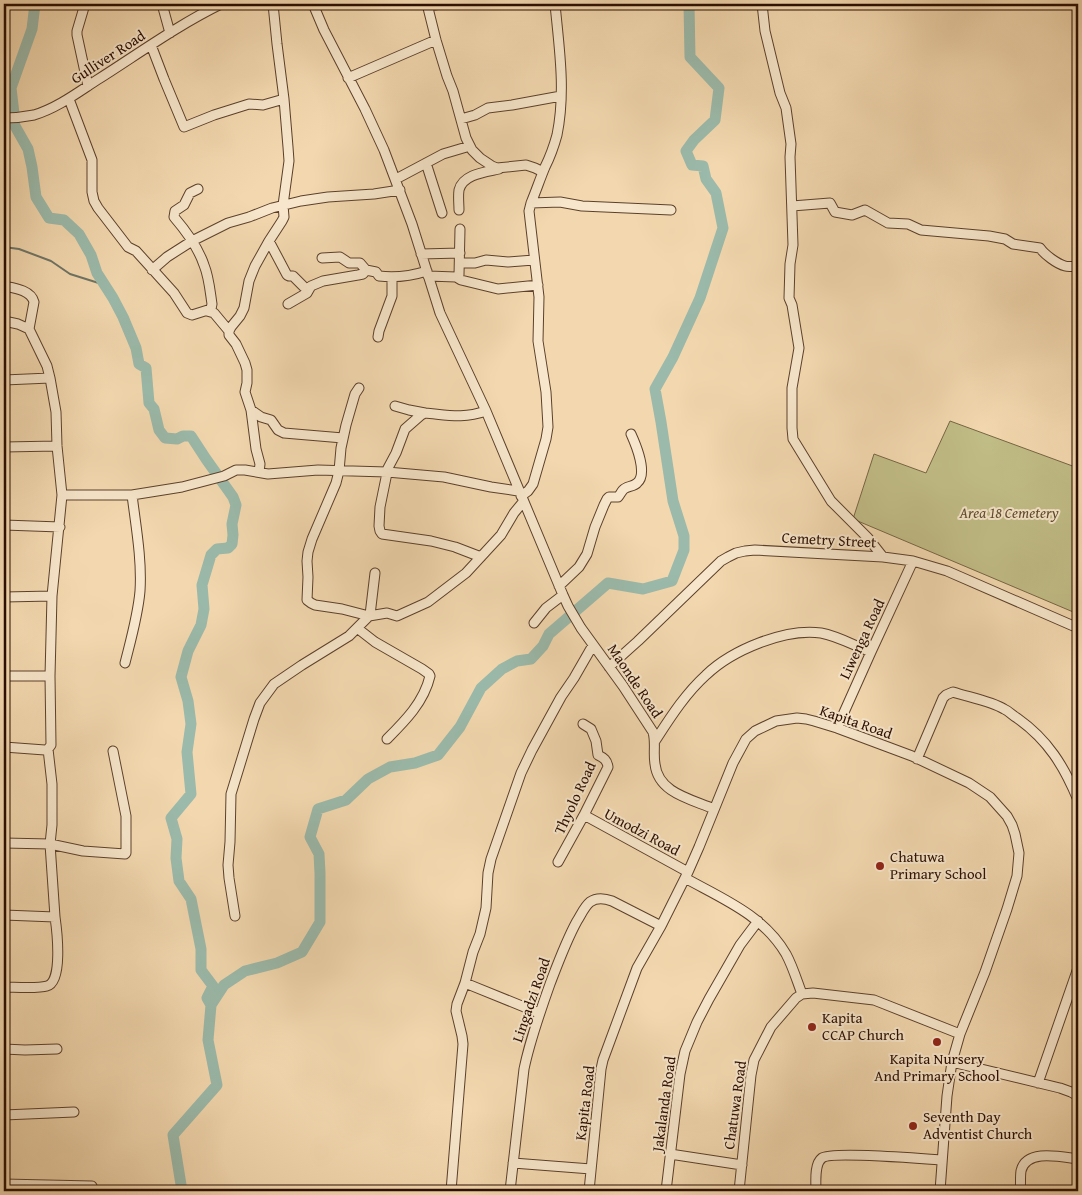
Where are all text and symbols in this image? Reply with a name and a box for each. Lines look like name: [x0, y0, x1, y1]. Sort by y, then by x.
street label: Gulliver Road: [67, 25, 149, 88]
park label: Area 18 Cemetery: [958, 502, 1059, 523]
street label: Cemetry Street: [781, 527, 878, 553]
street label: Liwenga Road: [834, 595, 889, 682]
street label: Maonde Road: [603, 640, 668, 722]
street label: Kapita Road: [817, 699, 895, 744]
street label: Thyolo Road: [549, 758, 601, 838]
street label: Umodzi Road: [601, 803, 684, 860]
place label: Chatuwa Primary School: [890, 846, 986, 884]
marker: Chatuwa Primary School: [874, 860, 886, 872]
street label: Lingadzi Road: [506, 955, 555, 1045]
place label: Kapita CCAP Church: [822, 1007, 904, 1045]
marker: Kapita CCAP Church: [806, 1021, 818, 1033]
marker: Kapita Nursery And Primary School: [931, 1036, 943, 1048]
place label: Kapita Nursery And Primary School: [874, 1048, 1000, 1086]
street label: Jakalanda Road: [646, 1055, 681, 1155]
street label: Chatuwa Road: [718, 1059, 751, 1151]
street label: Kapita Road: [569, 1064, 600, 1142]
place label: Seventh Day Adventist Church: [923, 1106, 1033, 1144]
marker: Seventh Day Adventist Church: [907, 1120, 919, 1132]

